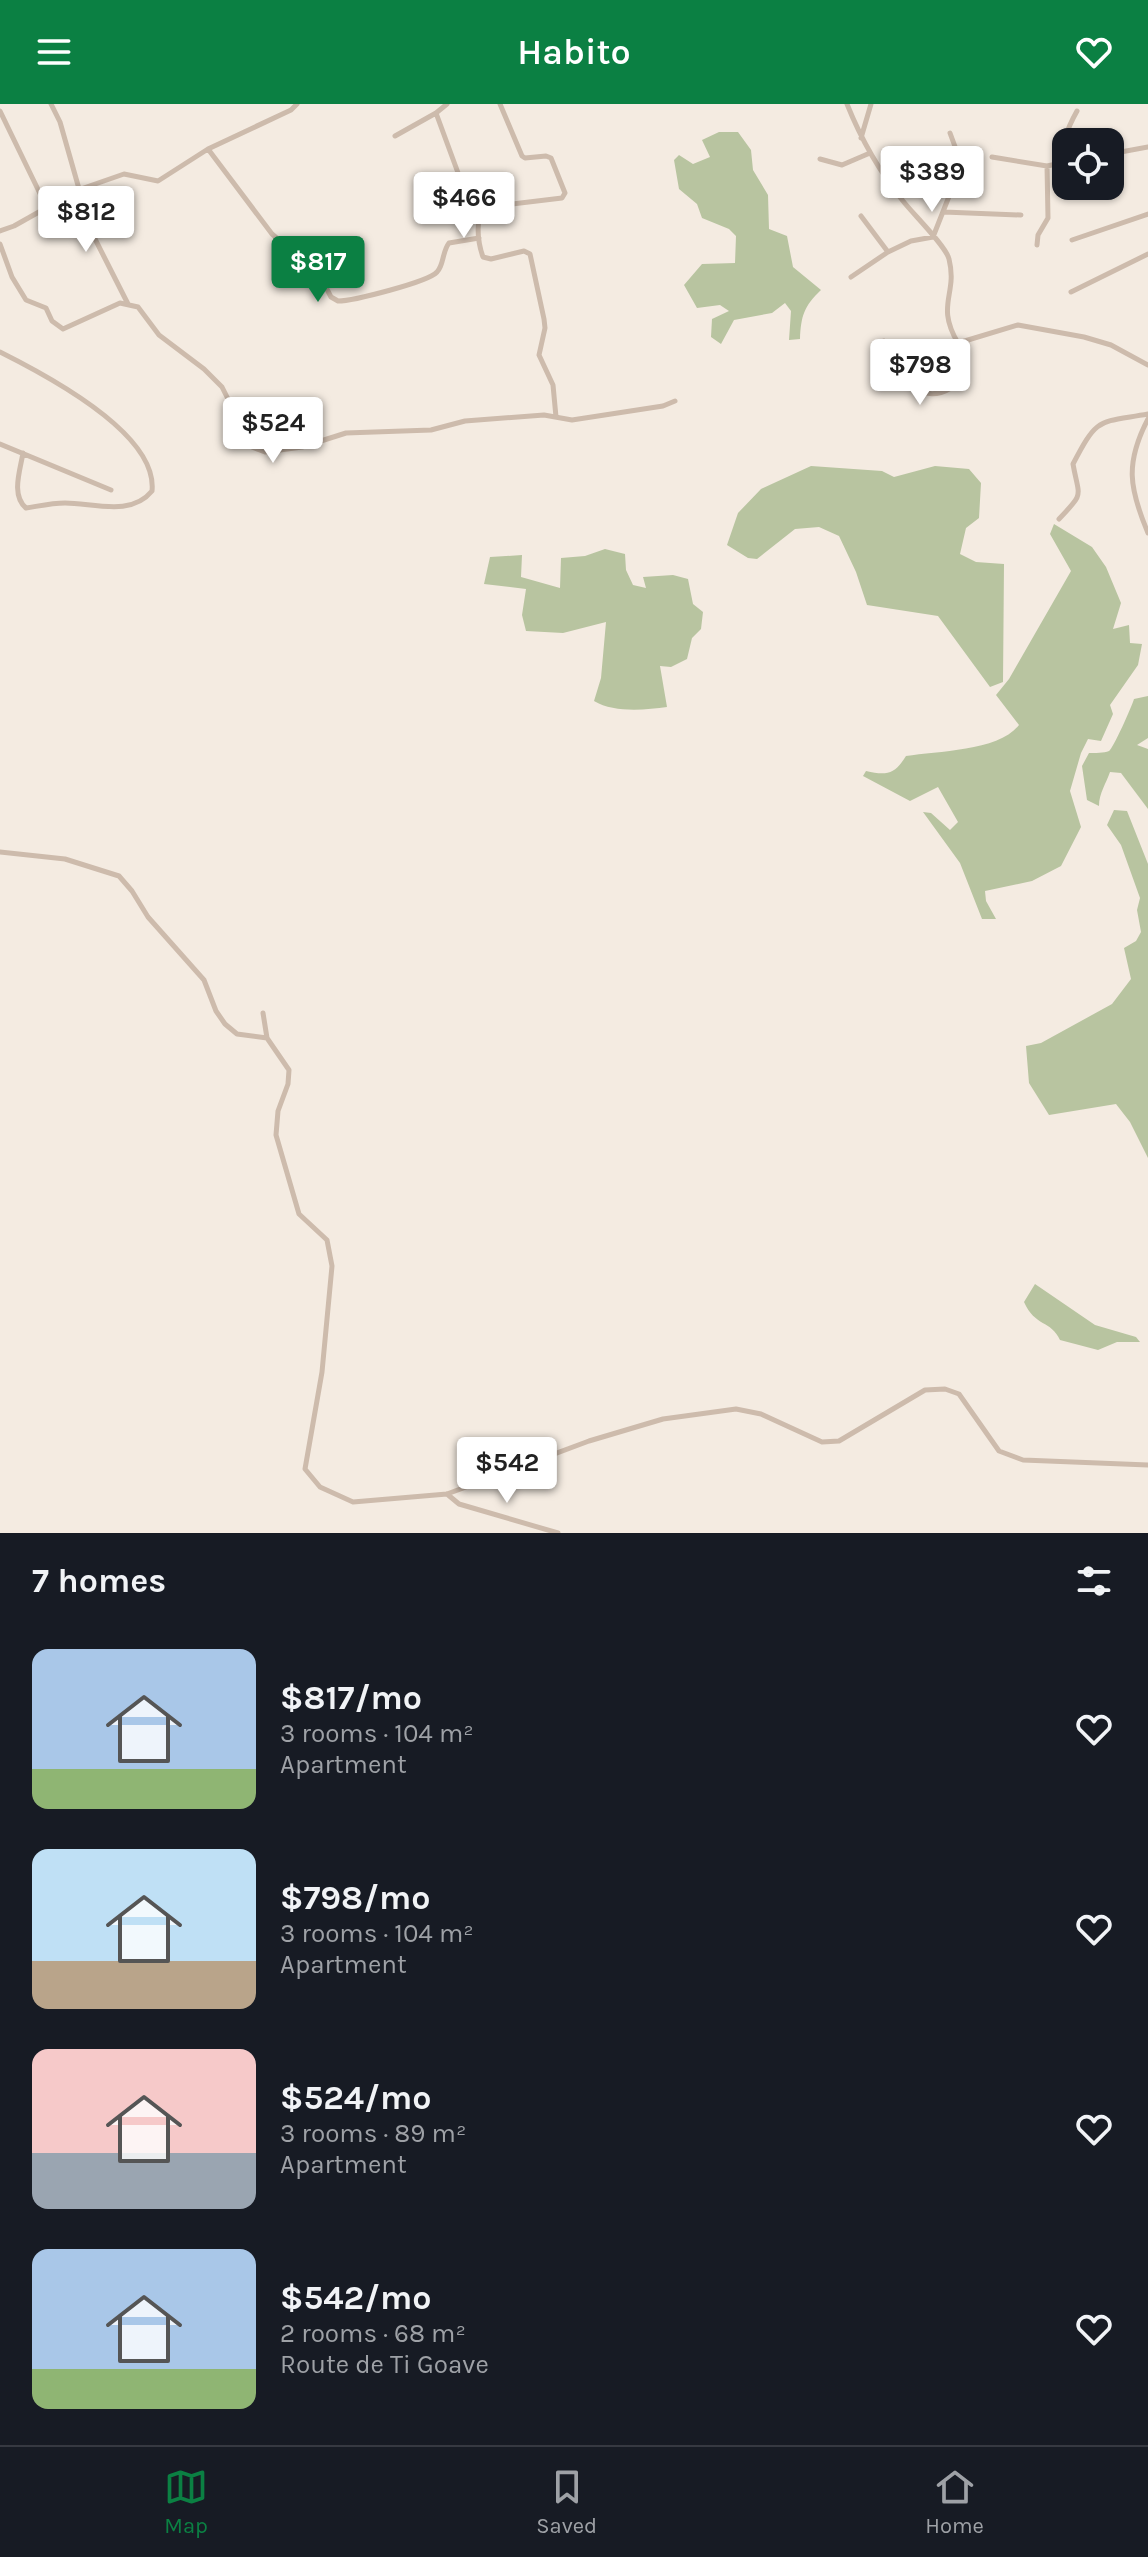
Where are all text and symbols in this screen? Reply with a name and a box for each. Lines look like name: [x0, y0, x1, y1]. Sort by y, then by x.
icon: menu: [32, 30, 76, 74]
icon: heart: [1072, 30, 1116, 74]
text: Habito: [517, 31, 631, 73]
map controls: [1052, 128, 1124, 200]
button: locate: [1052, 128, 1124, 200]
pin: $389: [885, 146, 979, 214]
text: $389: [899, 156, 965, 187]
pin: $466: [417, 172, 511, 240]
text: $466: [432, 182, 496, 213]
pin: $812: [39, 186, 133, 254]
text: $812: [56, 196, 116, 227]
pin: $817: [271, 236, 365, 304]
text: $817: [290, 246, 346, 277]
pin: $798: [873, 339, 967, 407]
text: $798: [888, 349, 952, 380]
pin: $524: [226, 397, 320, 465]
text: $524: [241, 407, 305, 438]
pin: $542: [460, 1437, 554, 1505]
text: $542: [475, 1447, 539, 1478]
icon: filters: [1072, 1559, 1116, 1603]
text: 7 homes: [32, 1561, 166, 1601]
text: $817/mo: [280, 1678, 422, 1718]
icon: home: [96, 1681, 192, 1777]
icon: heart: [1072, 1707, 1116, 1751]
text: 3 rooms · 104 m²: [280, 1718, 474, 1749]
text: Apartment: [280, 1749, 407, 1780]
text: $798/mo: [280, 1878, 431, 1918]
icon: home: [96, 1881, 192, 1977]
icon: heart: [1072, 1907, 1116, 1951]
text: 3 rooms · 104 m²: [280, 1918, 474, 1949]
text: Apartment: [280, 1949, 407, 1980]
text: $524/mo: [280, 2078, 432, 2118]
icon: home: [96, 2081, 192, 2177]
icon: heart: [1072, 2107, 1116, 2151]
text: 3 rooms · 89 m²: [280, 2118, 466, 2149]
text: Apartment: [280, 2149, 407, 2180]
text: $542/mo: [280, 2278, 432, 2318]
icon: home: [96, 2281, 192, 2377]
icon: heart: [1072, 2307, 1116, 2351]
text: 2 rooms · 68 m²: [280, 2318, 466, 2349]
text: Route de Ti Goave: [280, 2349, 489, 2380]
tab: Map: [164, 2465, 208, 2539]
tab: Saved: [536, 2465, 597, 2539]
tab: Home: [925, 2465, 984, 2539]

